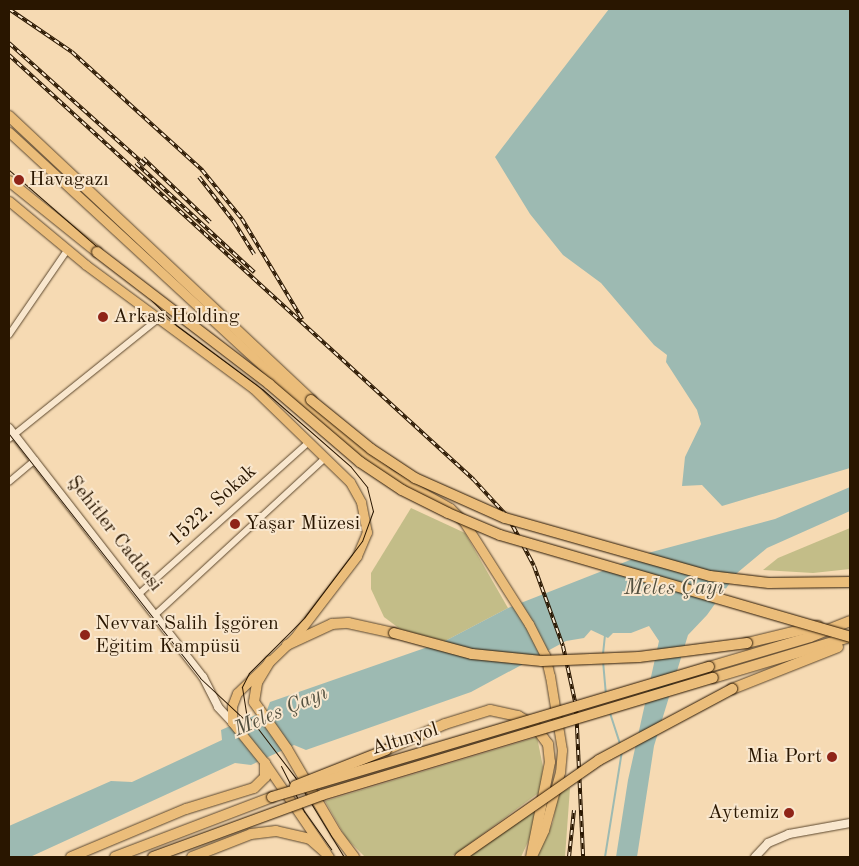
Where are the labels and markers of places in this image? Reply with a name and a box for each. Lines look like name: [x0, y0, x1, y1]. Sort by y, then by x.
place label: Havagazı: [29, 168, 109, 192]
marker: Havagazı: [13, 174, 25, 186]
place label: Arkas Holding: [113, 305, 240, 329]
marker: Arkas Holding: [97, 311, 109, 323]
place label: Yaşar Müzesi: [245, 512, 360, 536]
marker: Yaşar Müzesi: [229, 518, 241, 530]
place label: Nevvar Salih İşgören Eğitim Kampüsü: [95, 612, 279, 659]
marker: Nevvar Salih İşgören Eğitim Kampüsü: [79, 629, 91, 641]
place label: Mia Port: [747, 745, 822, 769]
marker: Mia Port: [826, 751, 838, 763]
place label: Aytemiz: [708, 801, 779, 825]
marker: Aytemiz: [783, 807, 795, 819]

